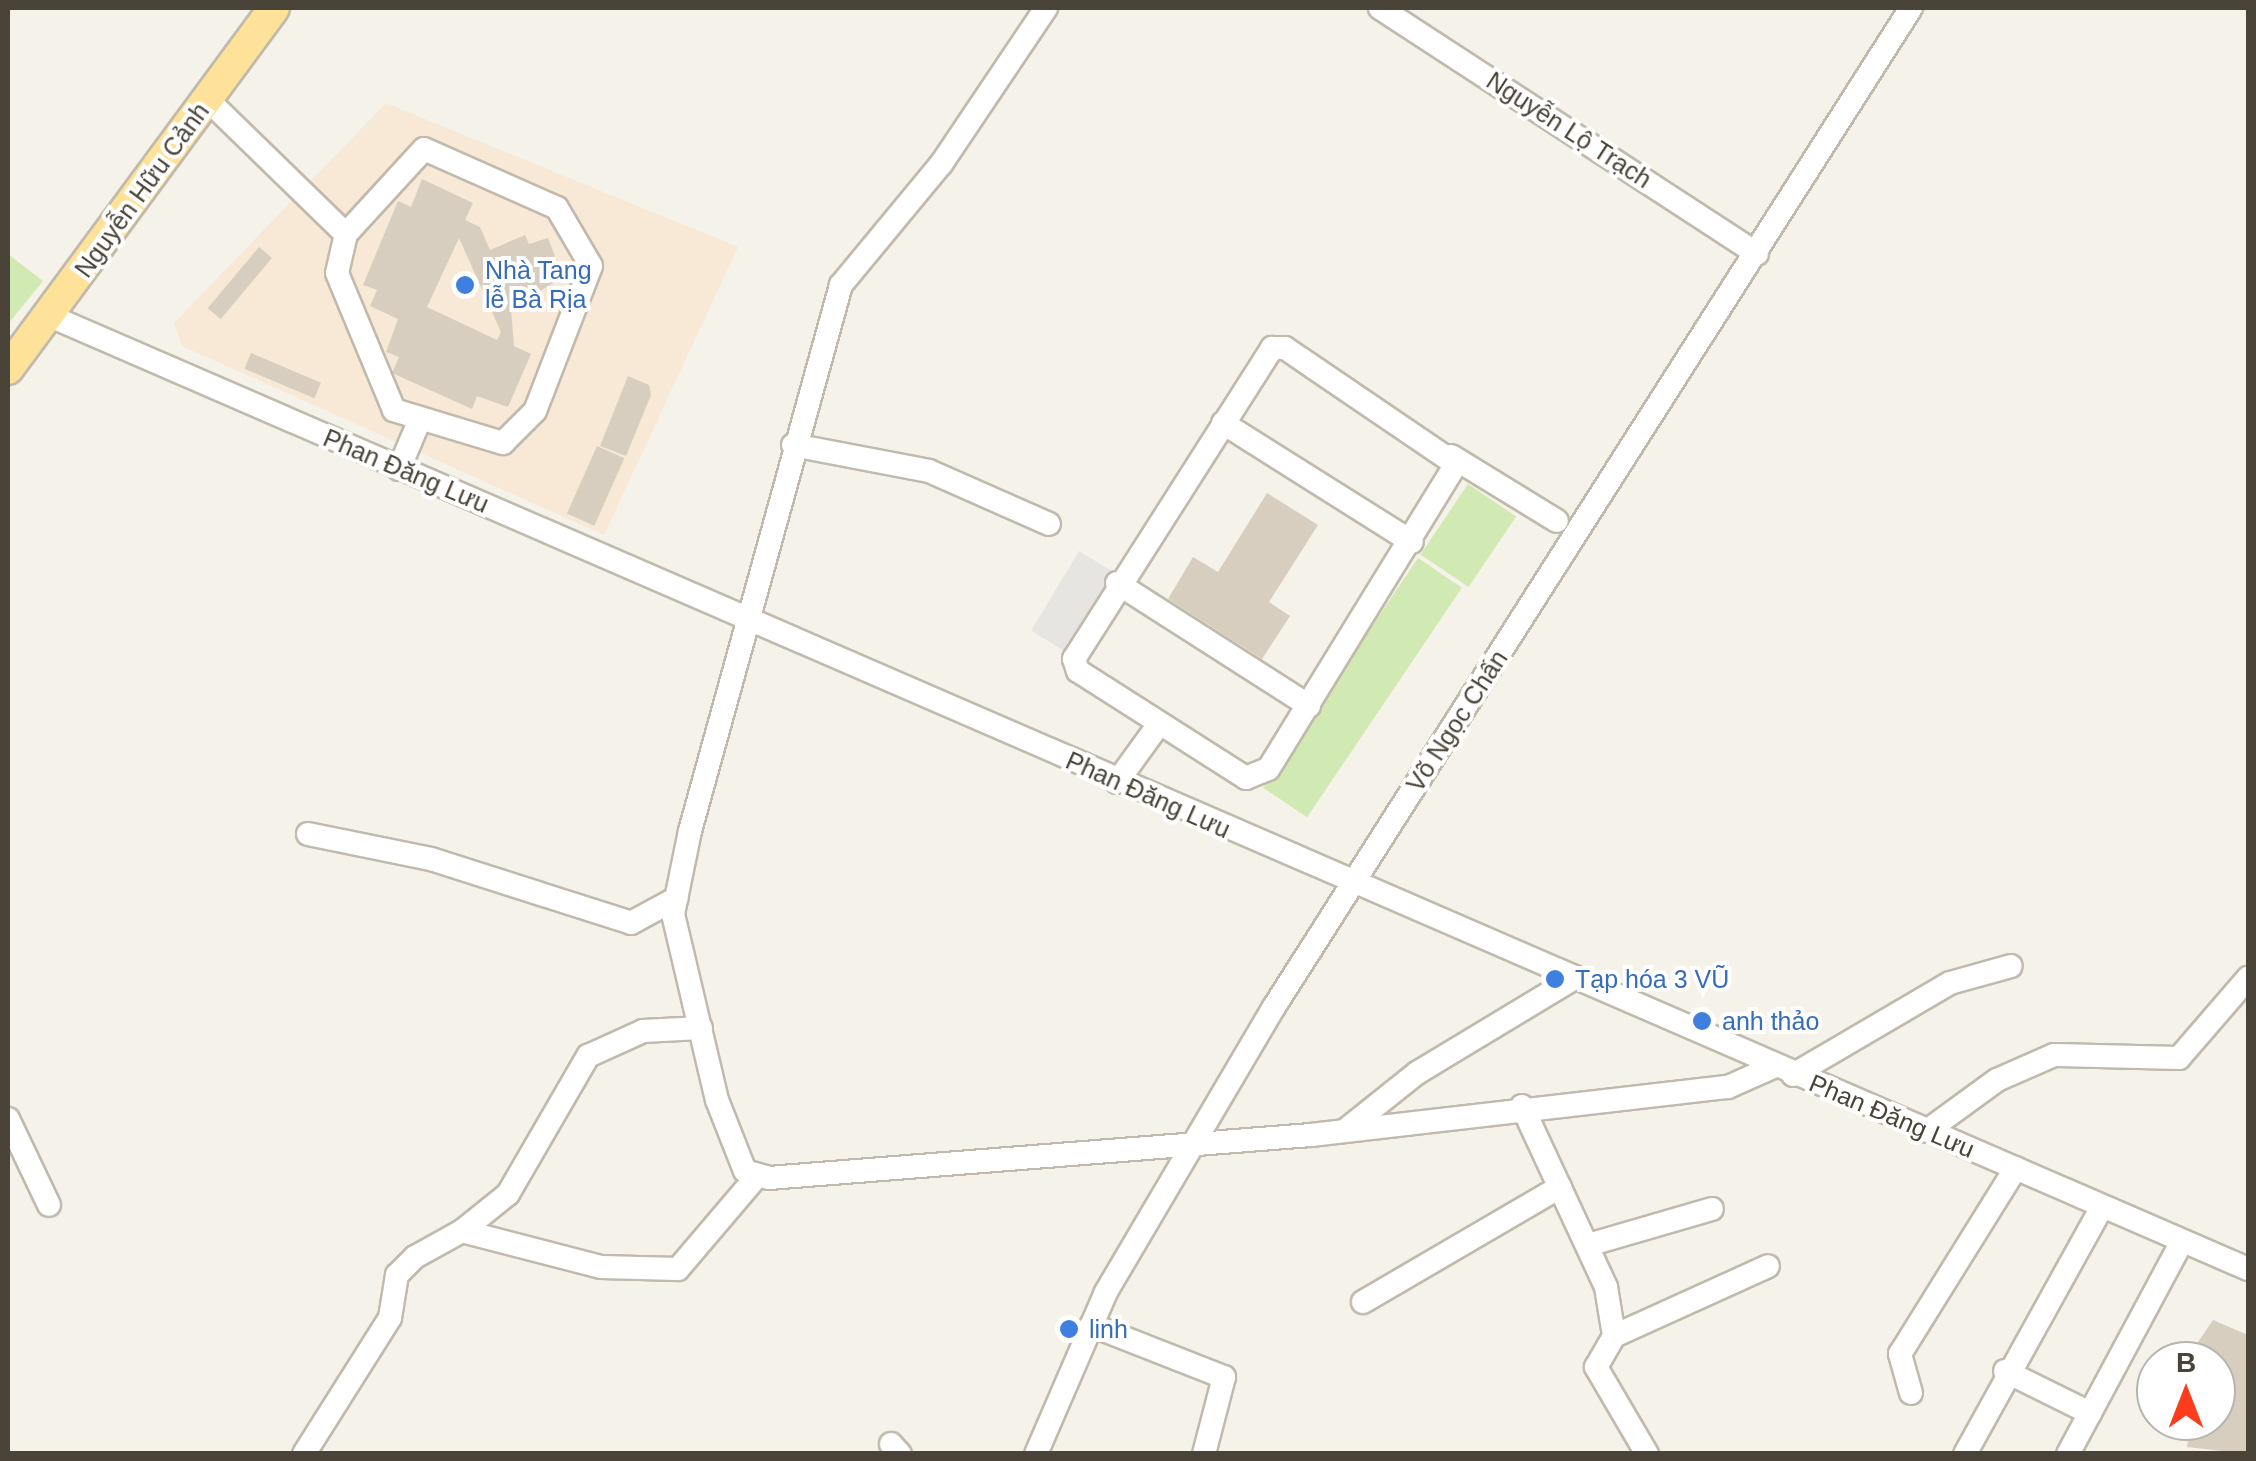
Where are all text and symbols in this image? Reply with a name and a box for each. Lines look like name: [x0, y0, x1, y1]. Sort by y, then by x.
street label: Nguyễn Lộ Trạch: [1481, 65, 1657, 195]
street label: Nguyễn Hữu Cảnh: [69, 97, 215, 283]
place label: Nhà Tang lễ Bà Rịa: [485, 256, 592, 315]
marker: Nhà Tang lễ Bà Rịa: [454, 274, 476, 296]
street label: Phan Đăng Lưu: [319, 423, 493, 519]
street label: Võ Ngọc Chấn: [1400, 645, 1514, 797]
street label: Phan Đăng Lưu: [1061, 745, 1235, 845]
place label: Tạp hóa 3 VŨ: [1575, 964, 1729, 994]
marker: Tạp hóa 3 VŨ: [1544, 968, 1566, 990]
place label: anh thảo: [1722, 1006, 1819, 1036]
marker: anh thảo: [1691, 1010, 1713, 1032]
street label: Phan Đăng Lưu: [1805, 1068, 1979, 1164]
place label: linh: [1089, 1314, 1128, 1344]
marker: linh: [1058, 1318, 1080, 1340]
north arrow: [2136, 1341, 2236, 1441]
text: B: [2176, 1347, 2196, 1378]

